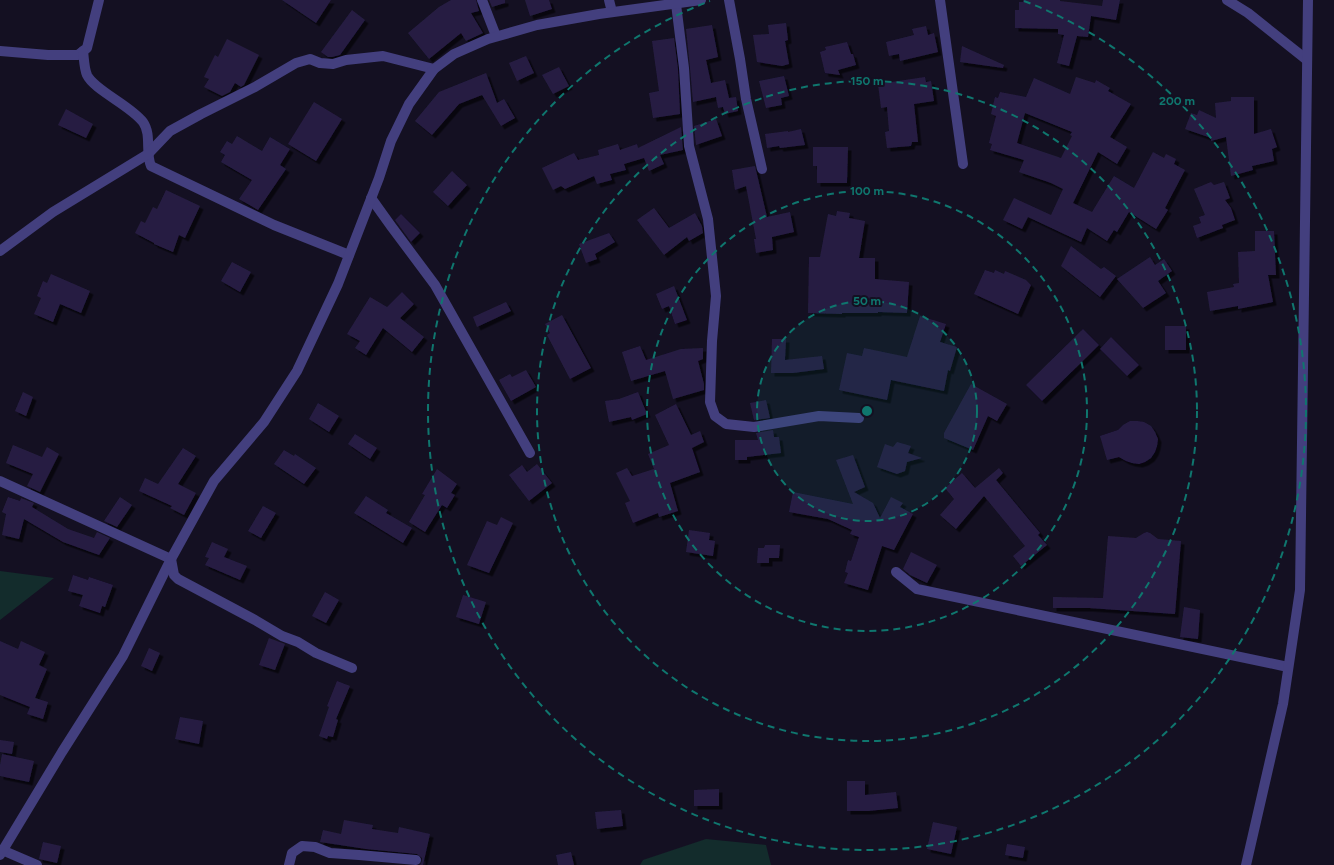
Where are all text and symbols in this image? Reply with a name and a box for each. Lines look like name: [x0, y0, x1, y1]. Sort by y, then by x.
text: 150 m: [850, 74, 884, 88]
text: 200 m: [1159, 94, 1195, 108]
text: 100 m: [850, 184, 884, 198]
text: 50 m: [853, 294, 881, 308]
centre of rings: [860, 404, 874, 418]

